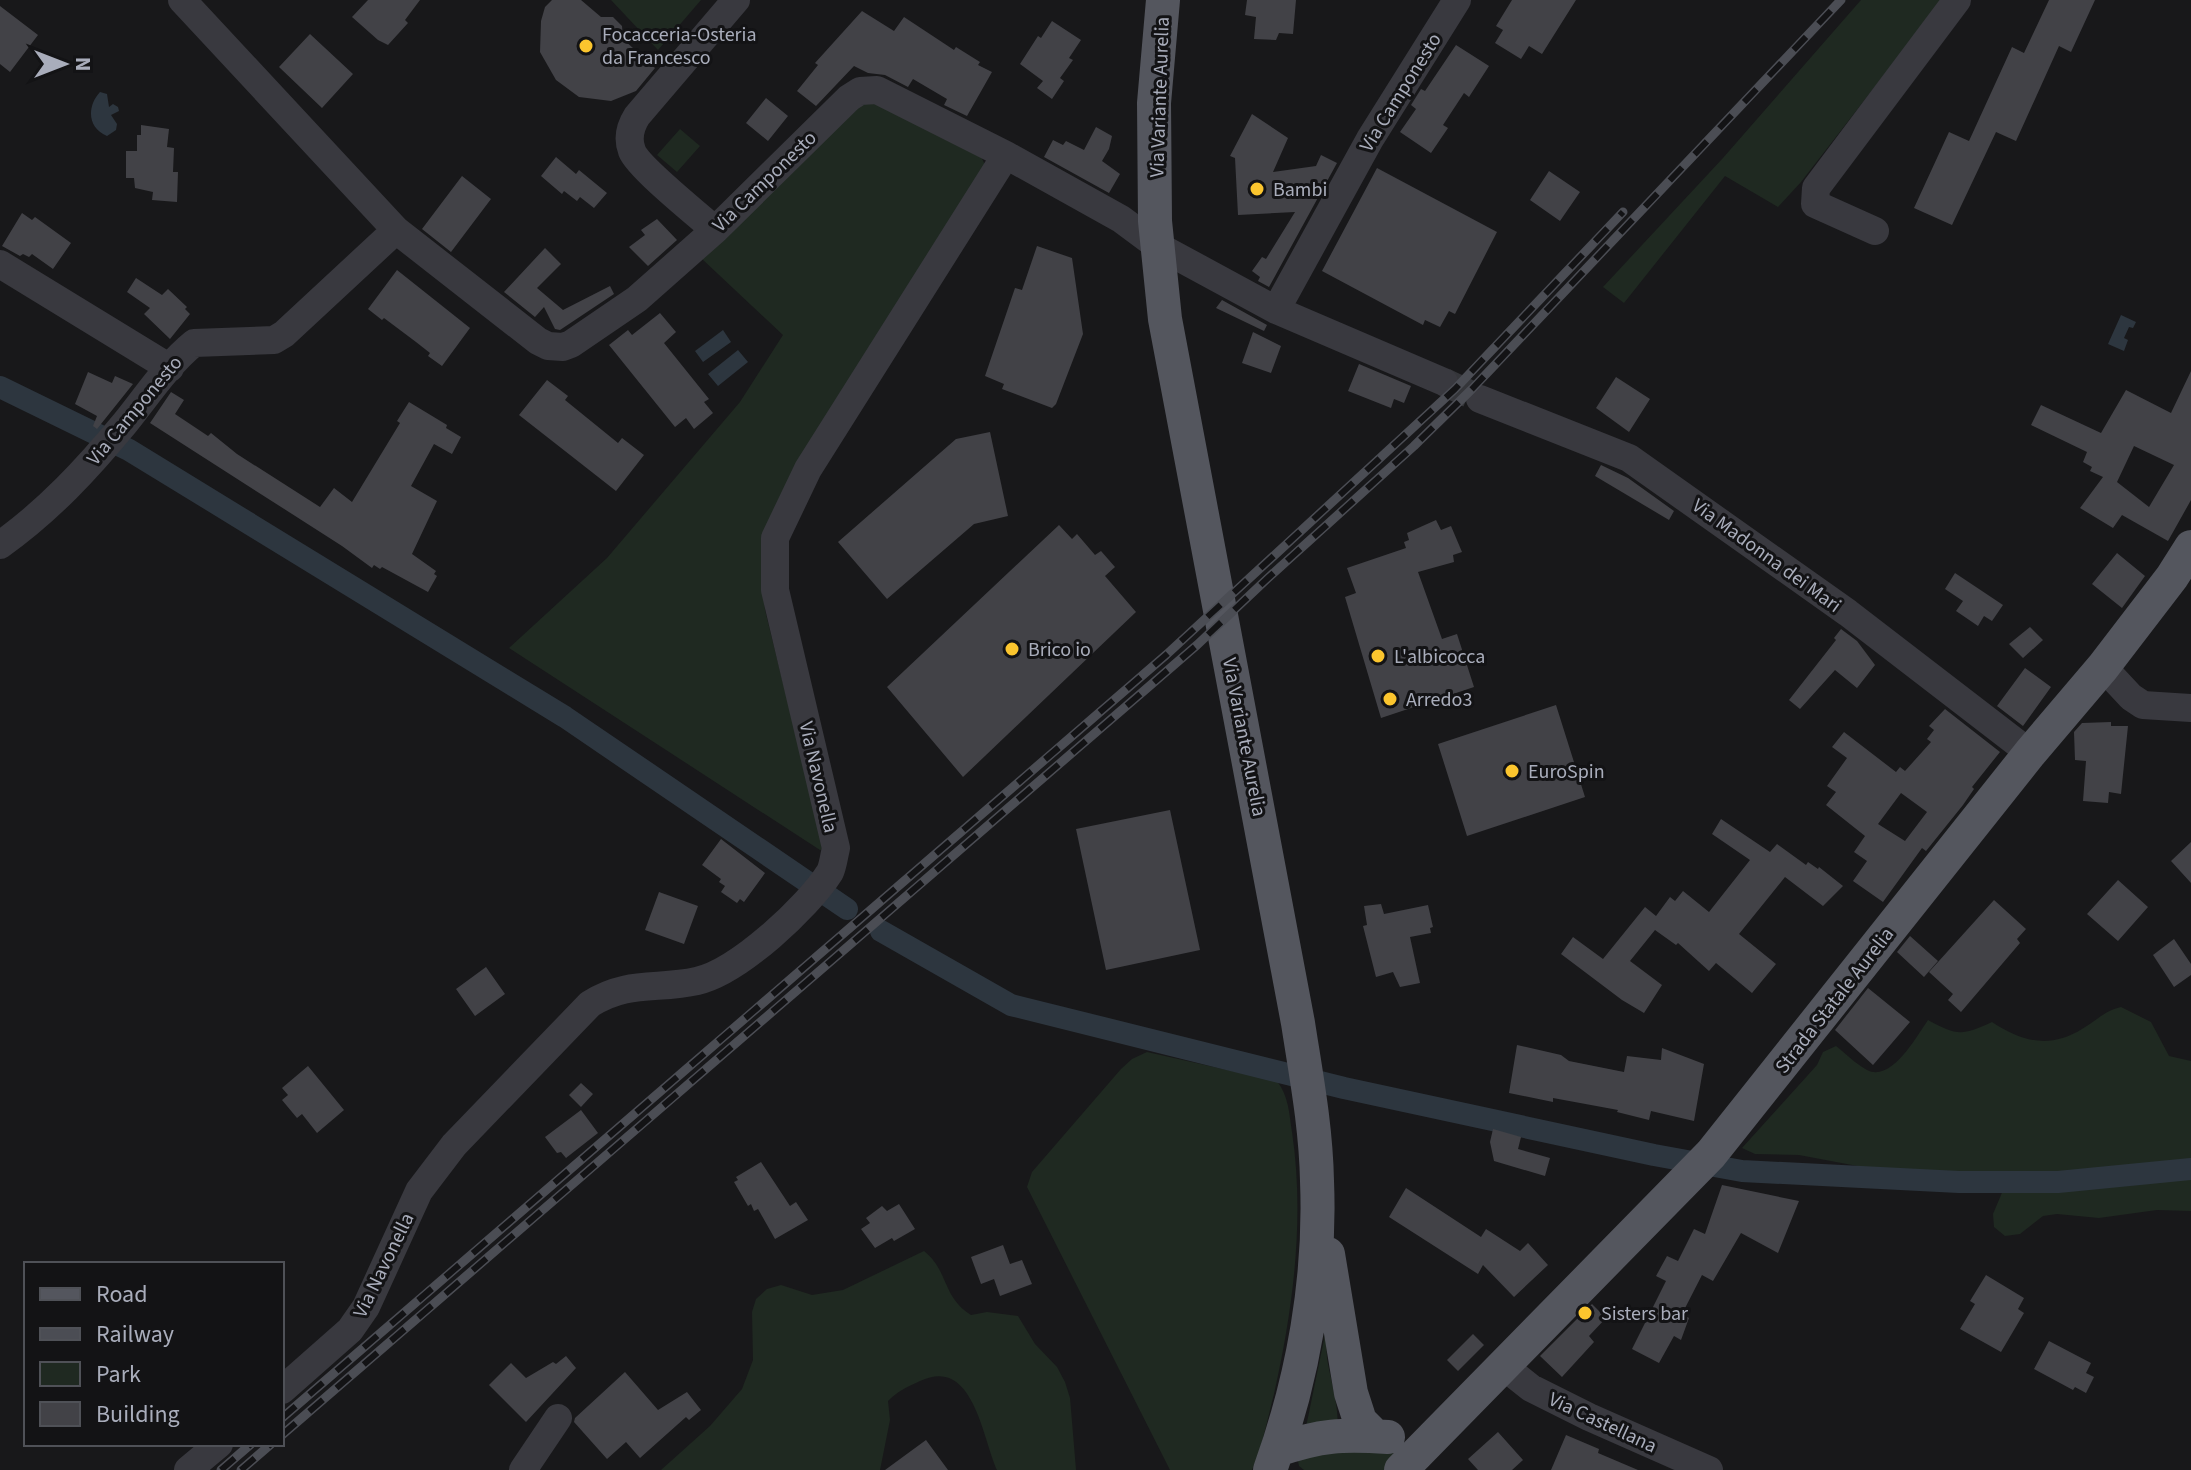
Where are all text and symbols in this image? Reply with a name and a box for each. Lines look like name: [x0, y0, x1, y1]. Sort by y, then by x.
street label: Via Variante Aurelia: [1143, 16, 1177, 178]
place label: Focacceria-Osteria da Francesco: [602, 21, 757, 72]
north arrow: [24, 24, 104, 104]
street label: Via Camponesto: [1353, 28, 1449, 157]
marker: Focacceria-Osteria da Francesco: [577, 37, 595, 55]
text: N: [67, 57, 99, 71]
street label: Via Camponesto: [706, 125, 823, 239]
place label: Bambi: [1273, 176, 1327, 204]
marker: Bambi: [1248, 180, 1266, 198]
street label: Via Camponesto: [80, 350, 189, 472]
street label: Via Madonna dei Mari: [1686, 492, 1847, 620]
place label: Brico io: [1028, 636, 1091, 664]
marker: Brico io: [1003, 640, 1021, 658]
place label: L'albicocca: [1394, 643, 1485, 671]
marker: L'albicocca: [1369, 647, 1387, 665]
street label: Via Variante Aurelia: [1215, 656, 1273, 819]
place label: Arredo3: [1406, 686, 1472, 714]
marker: Arredo3: [1381, 690, 1399, 708]
street label: Via Navonella: [792, 719, 844, 836]
place label: EuroSpin: [1528, 758, 1605, 786]
marker: EuroSpin: [1503, 762, 1521, 780]
street label: Strada Statale Aurelia: [1769, 922, 1901, 1080]
street label: Via Navonella: [346, 1208, 421, 1323]
legend: [24, 1262, 284, 1446]
text: Road: [96, 1277, 148, 1312]
place label: Sisters bar: [1601, 1300, 1688, 1328]
marker: Sisters bar: [1576, 1304, 1594, 1322]
text: Railway: [96, 1317, 174, 1352]
text: Park: [96, 1357, 141, 1392]
street label: Via Castellana: [1544, 1386, 1661, 1460]
text: Building: [96, 1397, 180, 1432]

